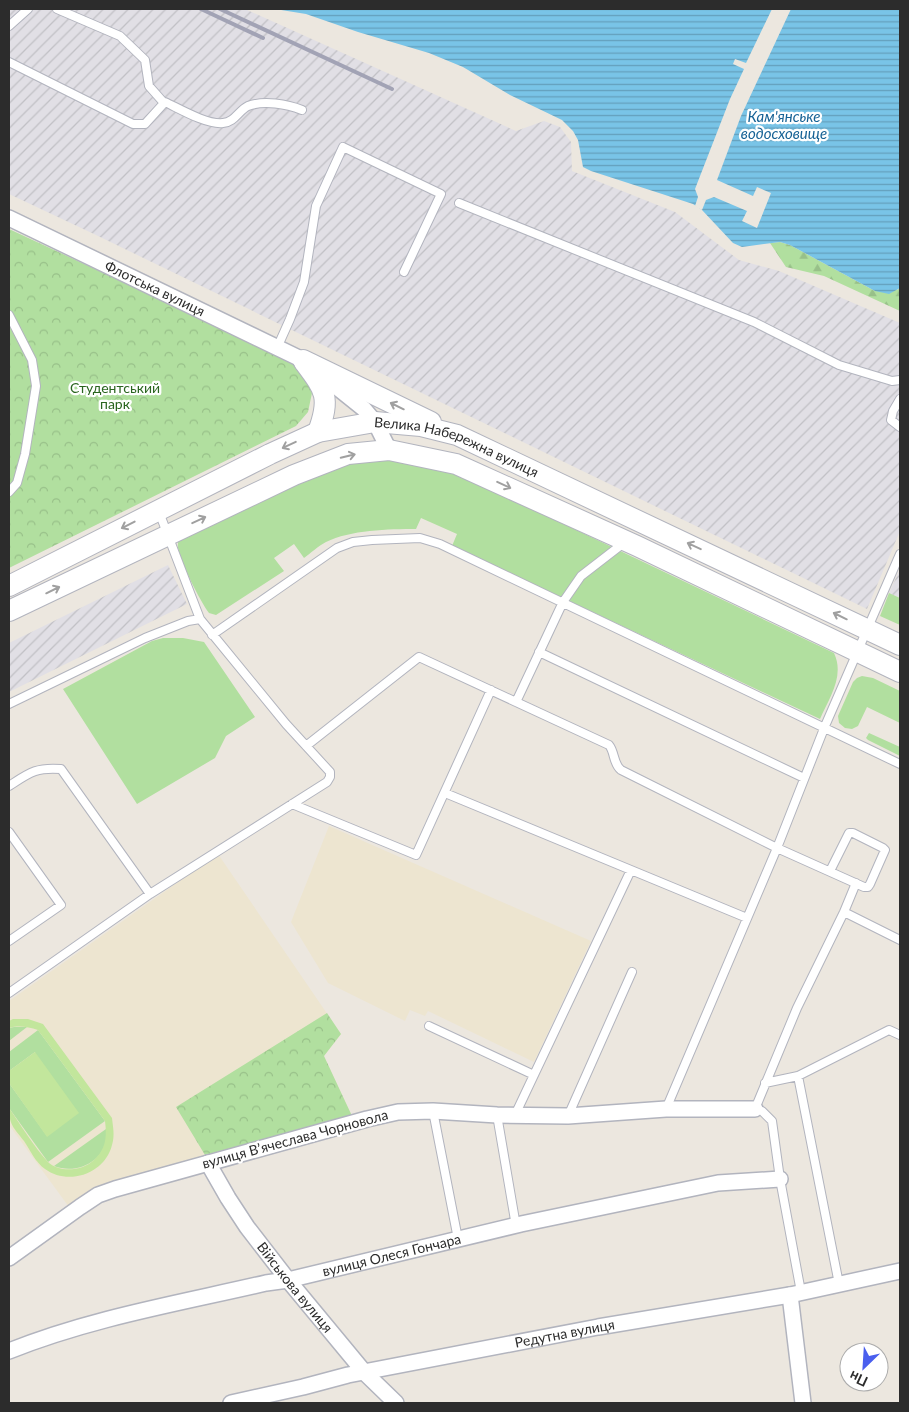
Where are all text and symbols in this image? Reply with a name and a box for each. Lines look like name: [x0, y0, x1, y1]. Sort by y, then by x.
water label: Кам'янське водосховище: [741, 107, 827, 142]
street label: Флотська вулиця: [102, 257, 208, 319]
park label: Студентський парк: [70, 379, 160, 412]
one-way arrow: [390, 401, 405, 410]
street label: Велика Набережна вулиця: [374, 413, 541, 480]
one-way arrow: [282, 441, 297, 450]
one-way arrow: [340, 450, 356, 460]
one-way arrow: [496, 481, 511, 491]
one-way arrow: [191, 515, 206, 524]
one-way arrow: [121, 521, 136, 530]
one-way arrow: [687, 541, 702, 550]
one-way arrow: [45, 585, 60, 594]
one-way arrow: [833, 611, 848, 621]
street label: вулиця Вʼячеслава Чорновола: [200, 1105, 390, 1172]
street label: вулиця Олеся Гончара: [321, 1230, 463, 1279]
street label: Військова вулиця: [254, 1238, 337, 1336]
street label: Редутна вулиця: [513, 1315, 616, 1351]
north arrow: [839, 1342, 889, 1392]
text: Пн: [846, 1368, 870, 1391]

